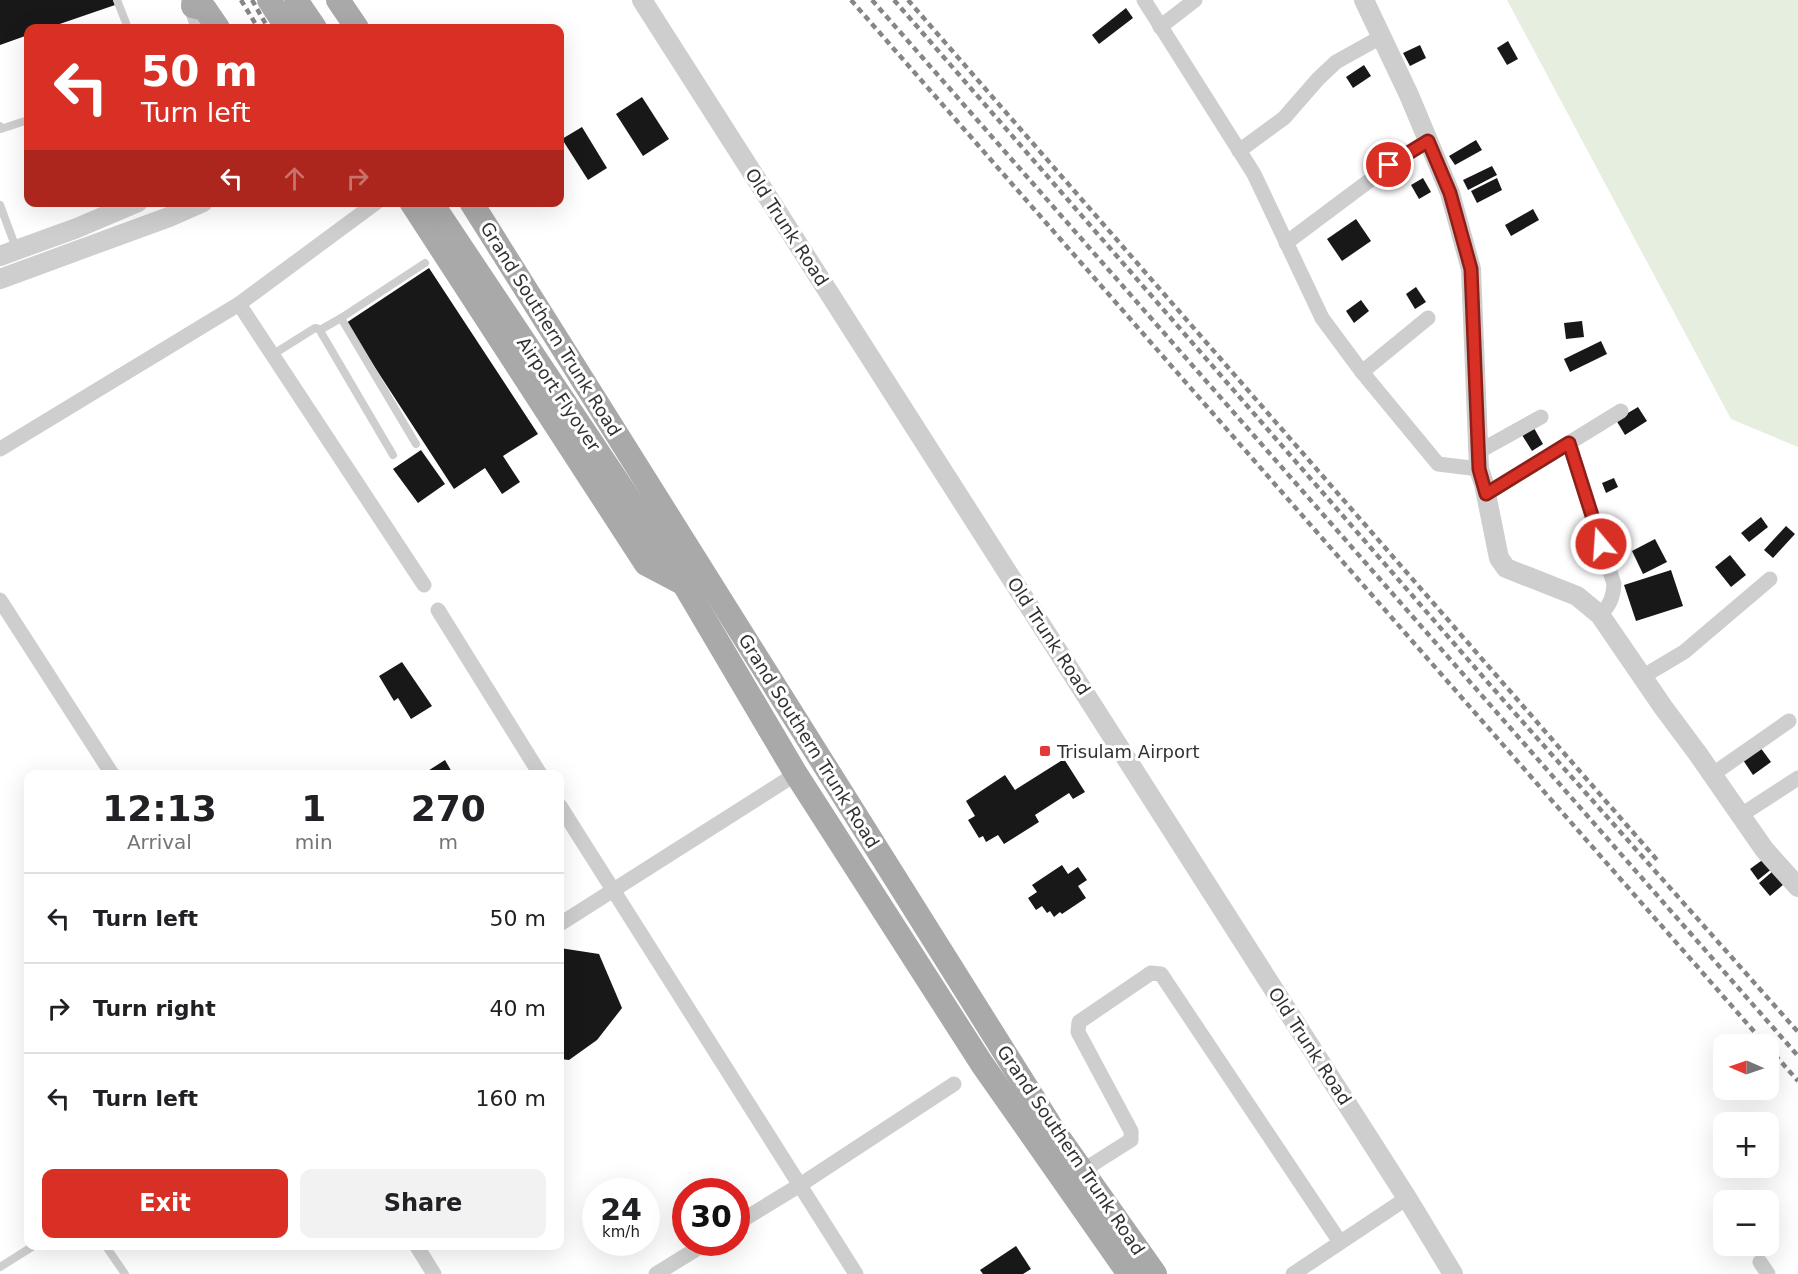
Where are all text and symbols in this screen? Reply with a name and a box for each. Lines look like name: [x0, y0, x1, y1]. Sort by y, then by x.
text: 50 m: [141, 47, 258, 96]
icon: left: [42, 48, 120, 126]
text: Turn left: [141, 97, 251, 128]
pin: [1363, 139, 1414, 190]
icon: arrive: [1372, 148, 1405, 181]
icon: left: [215, 162, 248, 195]
icon: ahead: [278, 162, 311, 195]
icon: right: [341, 162, 374, 195]
street label: Old Trunk Road: [741, 164, 833, 290]
street label: Grand Southern Trunk Road: [476, 218, 626, 440]
street label: Airport Flyover: [513, 333, 605, 456]
position arrow: [1569, 512, 1633, 576]
street label: Old Trunk Road: [1003, 573, 1095, 699]
street label: Grand Southern Trunk Road: [734, 630, 884, 852]
place label: Trisulam Airport: [1056, 741, 1199, 762]
marker: Trisulam Airport: [1038, 744, 1052, 758]
text: 12:13: [102, 788, 217, 829]
text: 1: [301, 788, 326, 829]
text: 270: [411, 788, 486, 829]
text: Arrival: [127, 830, 192, 854]
text: min: [295, 830, 333, 854]
text: m: [439, 830, 458, 854]
icon: left: [42, 902, 75, 935]
text: Turn left: [93, 906, 198, 931]
text: 50 m: [490, 906, 546, 931]
street label: Old Trunk Road: [1264, 983, 1356, 1109]
icon: right: [42, 992, 75, 1025]
text: Turn right: [93, 996, 216, 1021]
text: 40 m: [490, 996, 546, 1021]
north arrow: [1713, 1034, 1779, 1100]
map controls: [1713, 1034, 1779, 1256]
street label: Grand Southern Trunk Road: [993, 1041, 1149, 1259]
icon: left: [42, 1082, 75, 1115]
text: Turn left: [93, 1086, 198, 1111]
text: 160 m: [476, 1086, 546, 1111]
button: +: [1713, 1112, 1779, 1178]
button: Exit: [42, 1169, 288, 1238]
button: Share: [300, 1169, 546, 1238]
speed limit sign: 30: [672, 1178, 750, 1256]
button: −: [1713, 1190, 1779, 1256]
text: 24: [600, 1192, 642, 1227]
text: km/h: [602, 1223, 640, 1241]

